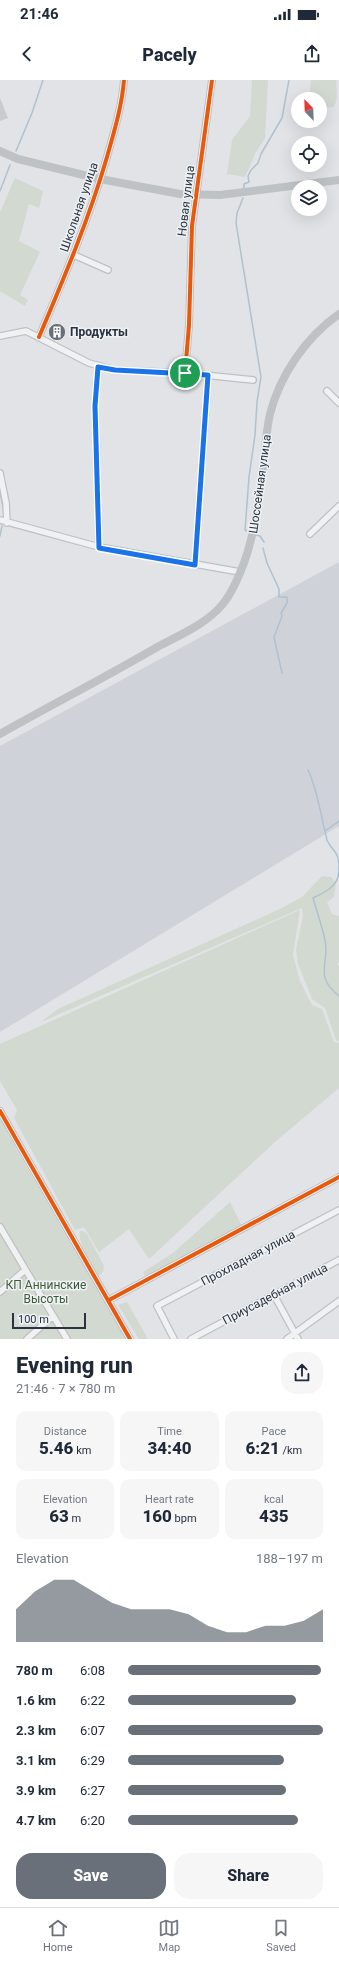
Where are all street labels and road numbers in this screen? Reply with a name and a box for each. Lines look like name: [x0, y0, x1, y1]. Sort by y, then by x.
street label: Школьная улица: [57, 160, 101, 254]
street label: Новая улица: [175, 165, 197, 237]
street label: Шоссейная улица: [246, 434, 274, 534]
street label: Прохладная улица: [199, 1227, 297, 1289]
street label: Приусадебная улица: [220, 1260, 330, 1328]

